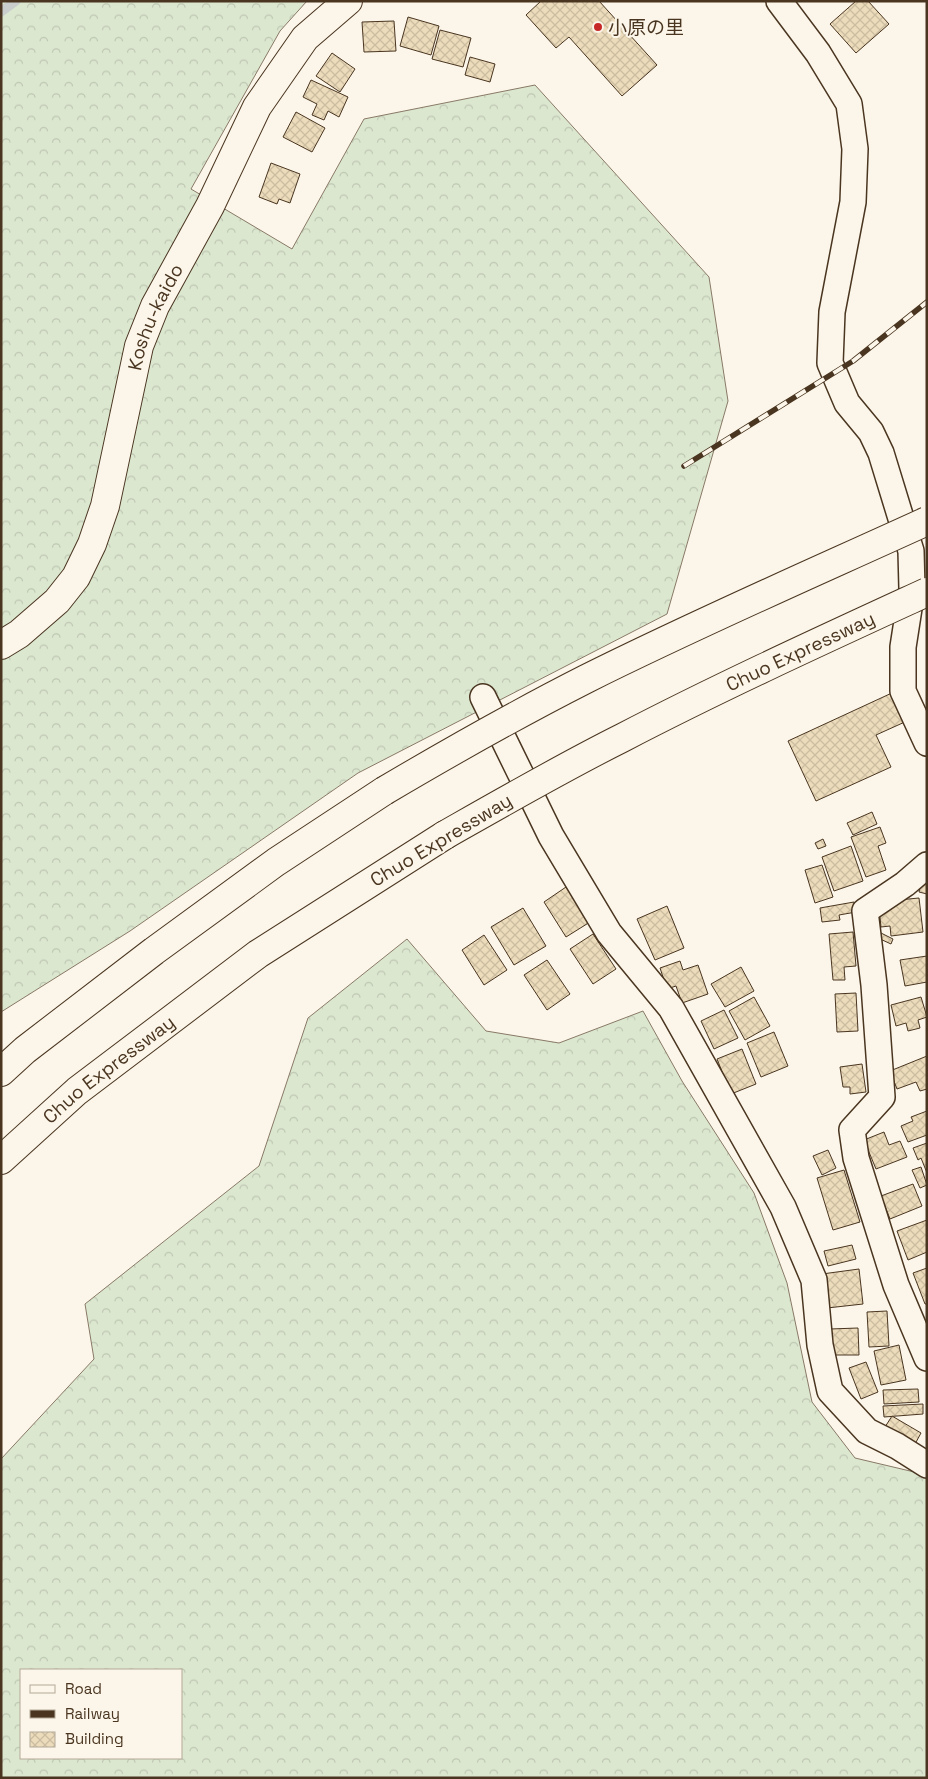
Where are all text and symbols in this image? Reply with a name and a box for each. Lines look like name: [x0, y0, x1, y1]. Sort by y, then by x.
place label: 小原の里: [608, 15, 684, 40]
marker: 小原の里: [592, 21, 604, 33]
street label: Koshu-kaido: [122, 259, 188, 373]
street label: Chuo Expressway: [722, 605, 879, 697]
street label: Chuo Expressway: [365, 788, 517, 892]
street label: Chuo Expressway: [37, 1009, 180, 1129]
legend: [20, 1669, 182, 1759]
text: Road: [65, 1679, 102, 1698]
text: Railway: [65, 1704, 120, 1723]
text: Building: [65, 1729, 124, 1748]

